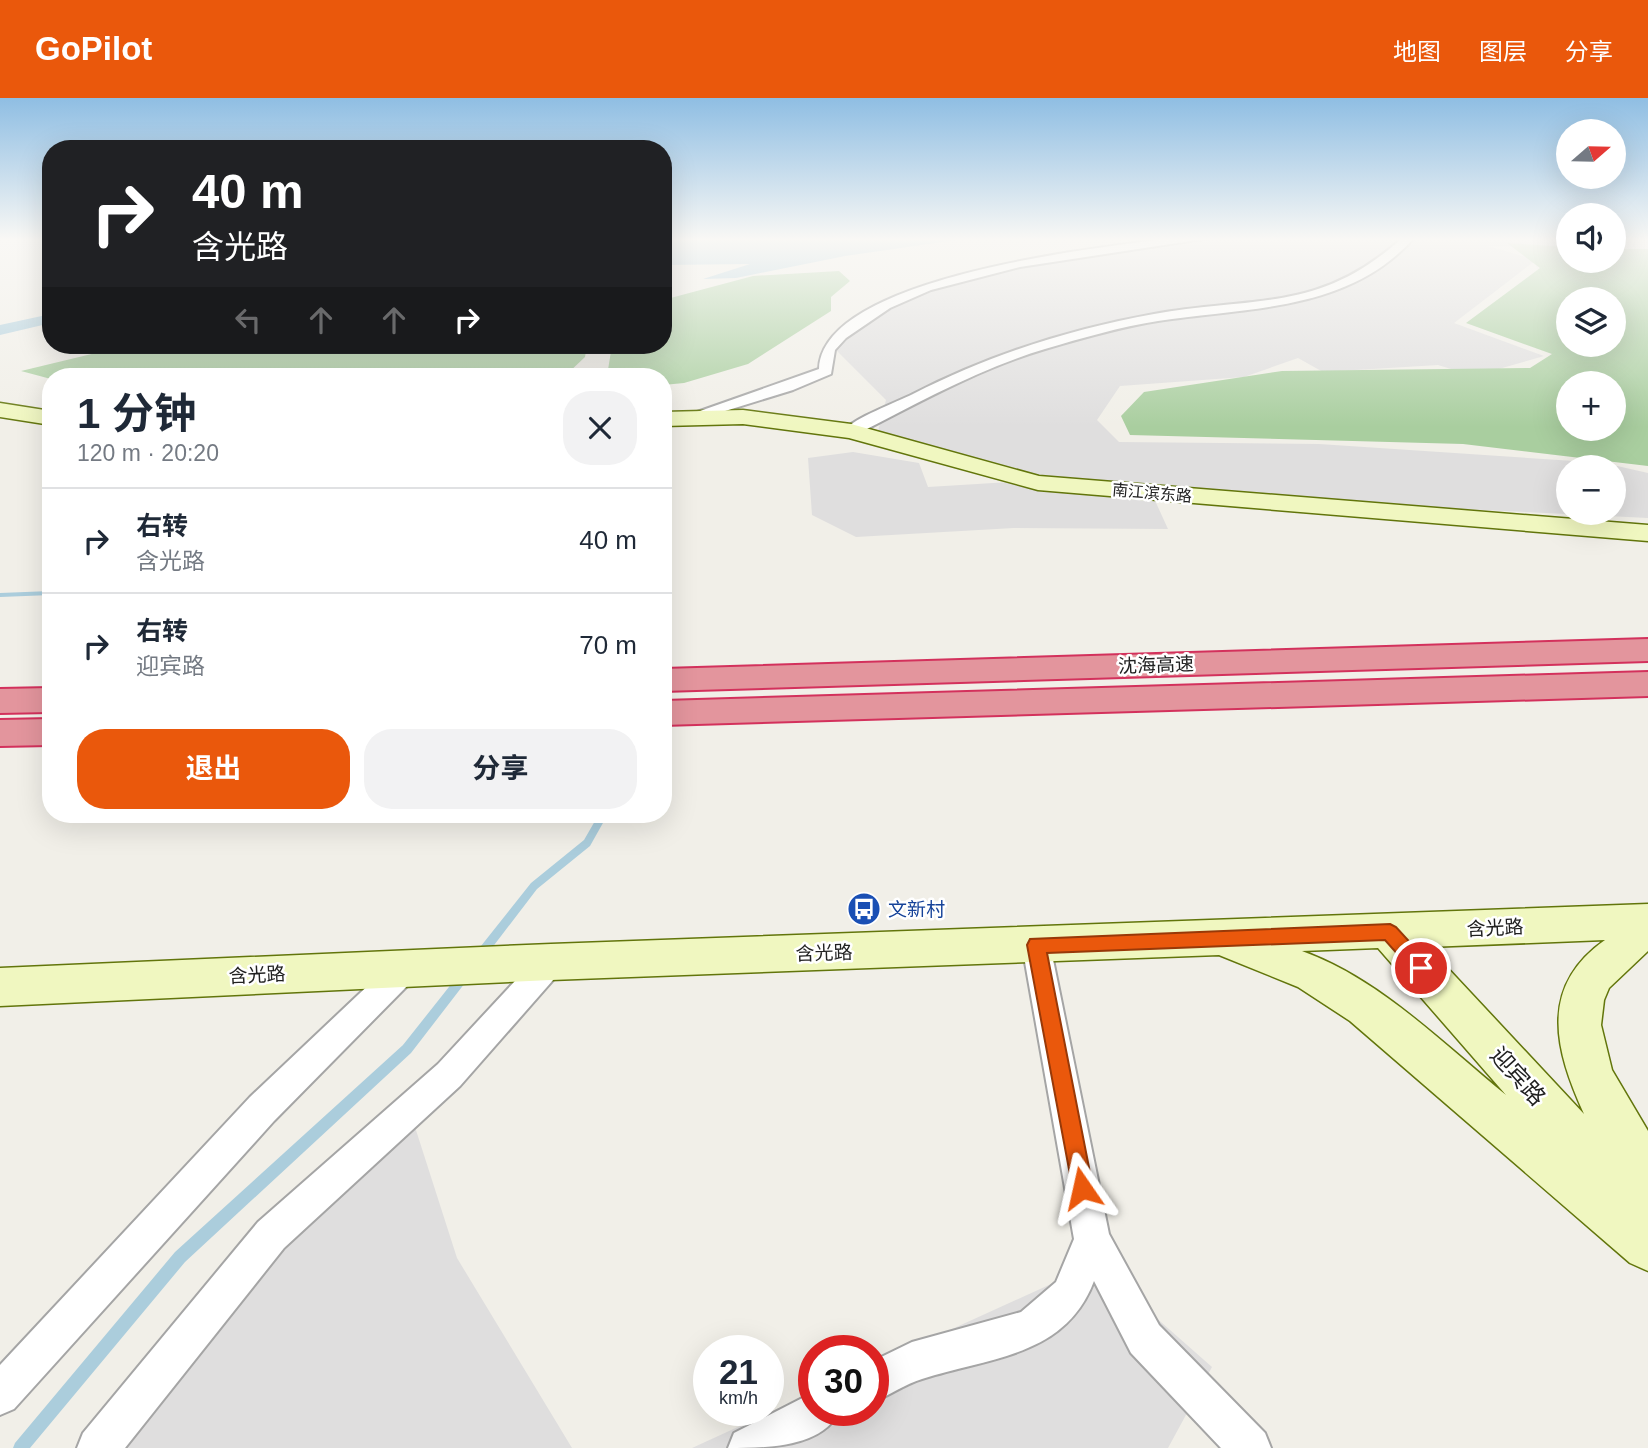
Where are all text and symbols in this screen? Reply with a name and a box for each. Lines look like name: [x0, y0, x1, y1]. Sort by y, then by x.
text: GoPilot: [35, 30, 152, 67]
text: 地图: [1393, 38, 1441, 65]
text: 图层: [1479, 38, 1527, 65]
text: 分享: [1565, 38, 1613, 65]
north arrow: [1556, 119, 1626, 189]
map controls: [1556, 119, 1626, 525]
text: 40 m: [192, 164, 304, 218]
icon: right: [77, 168, 168, 259]
button: sound: [1556, 203, 1626, 273]
text: 含光路: [192, 229, 288, 265]
button: layers: [1556, 287, 1626, 357]
icon: left: [229, 301, 267, 339]
icon: ahead: [302, 301, 340, 339]
icon: ahead: [375, 301, 413, 339]
icon: right: [448, 301, 486, 339]
button: +: [1556, 371, 1626, 441]
text: 1 分钟: [77, 390, 196, 437]
button: close: [563, 391, 637, 465]
text: 120 m · 20:20: [77, 440, 219, 466]
button: −: [1556, 455, 1626, 525]
street label: 南江滨东路: [1111, 481, 1193, 505]
text: 右转: [136, 511, 188, 541]
icon: right: [77, 522, 115, 560]
text: 40 m: [579, 525, 637, 555]
text: 含光路: [136, 548, 205, 574]
text: 右转: [136, 616, 188, 646]
icon: right: [77, 627, 115, 665]
text: 70 m: [579, 630, 637, 660]
text: 迎宾路: [136, 653, 205, 679]
street label: 沈海高速: [1118, 653, 1194, 677]
button: 退出: [77, 729, 350, 809]
button: 分享: [364, 729, 637, 809]
bus stop icon: 文新村: [845, 890, 883, 928]
place label: 文新村: [888, 899, 945, 920]
street label: 含光路: [1466, 916, 1524, 940]
pin: [1391, 938, 1451, 998]
street label: 含光路: [795, 942, 853, 964]
icon: arrive: [1402, 949, 1440, 987]
street label: 含光路: [228, 963, 286, 987]
street label: 迎宾路: [1485, 1042, 1551, 1110]
position arrow: [1045, 1151, 1119, 1225]
speed limit sign: 30: [798, 1335, 889, 1426]
text: 21: [719, 1352, 758, 1391]
text: km/h: [719, 1388, 758, 1408]

